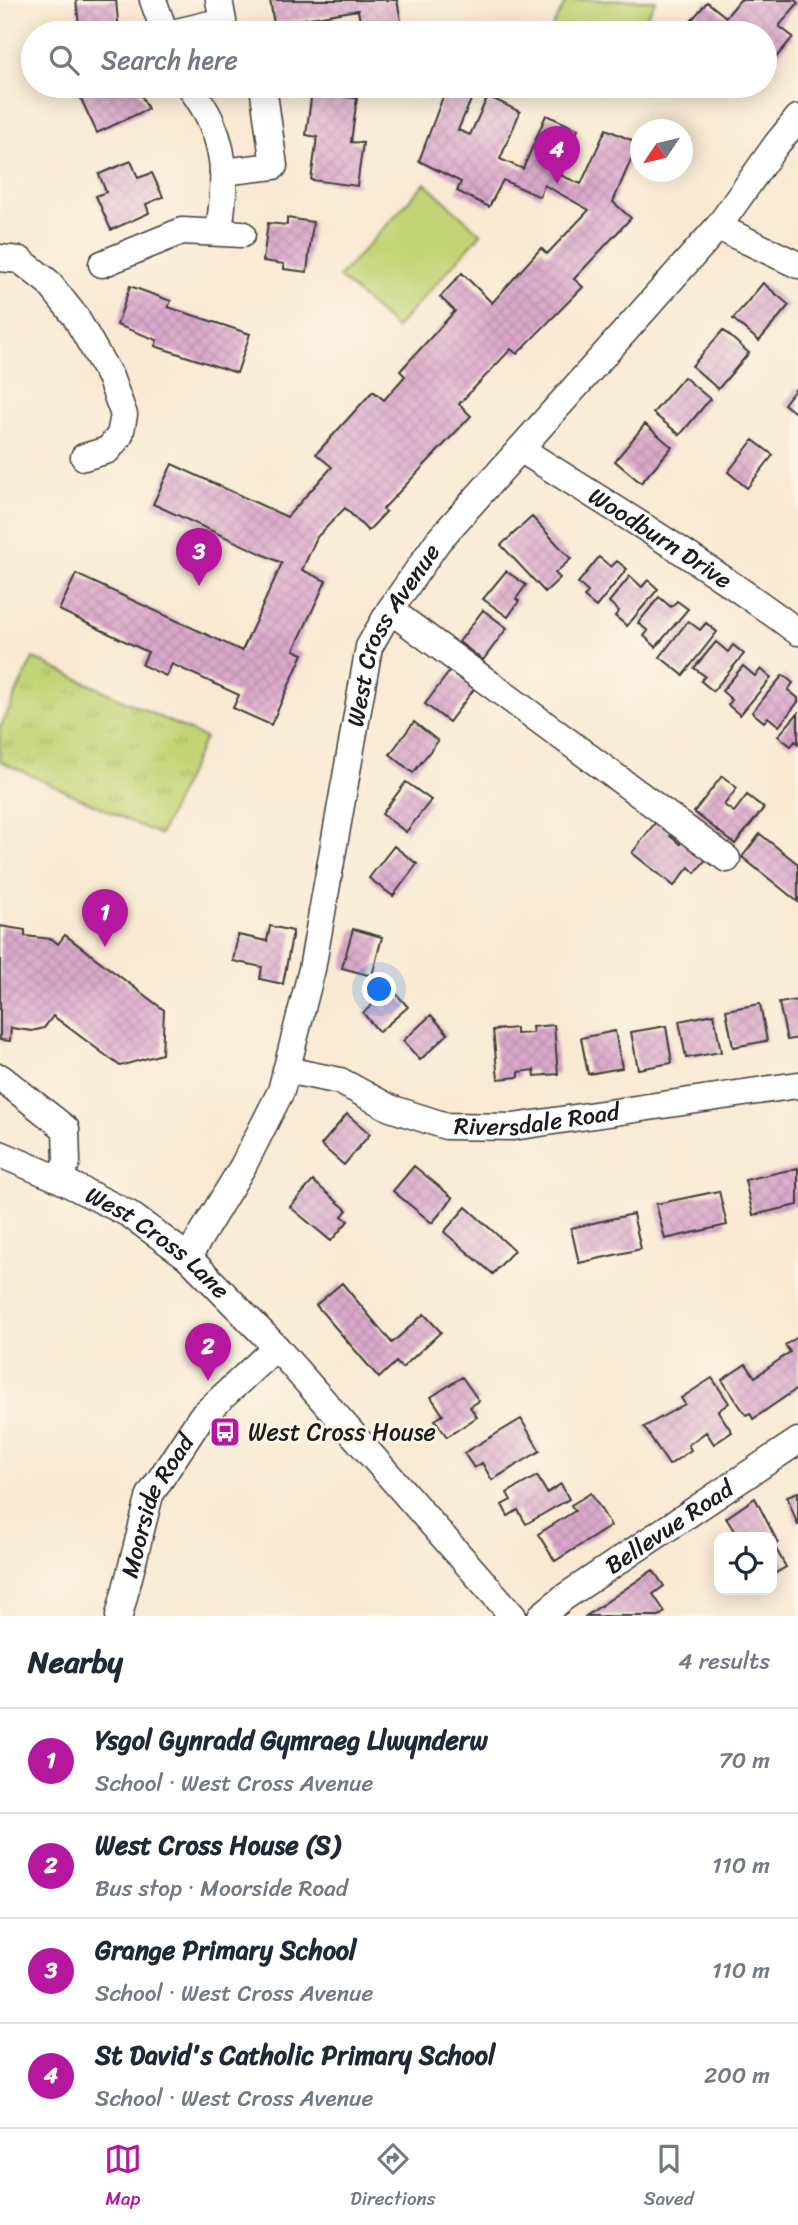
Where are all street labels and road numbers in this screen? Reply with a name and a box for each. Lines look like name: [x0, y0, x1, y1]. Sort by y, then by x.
street label: Woodburn Drive: [580, 476, 741, 600]
street label: West Cross Avenue: [334, 534, 452, 730]
street label: Riversdale Road: [454, 1090, 624, 1148]
street label: West Cross Lane: [78, 1174, 240, 1310]
street label: Moorside Road: [109, 1424, 207, 1583]
street label: Bellevue Road: [596, 1467, 744, 1586]

